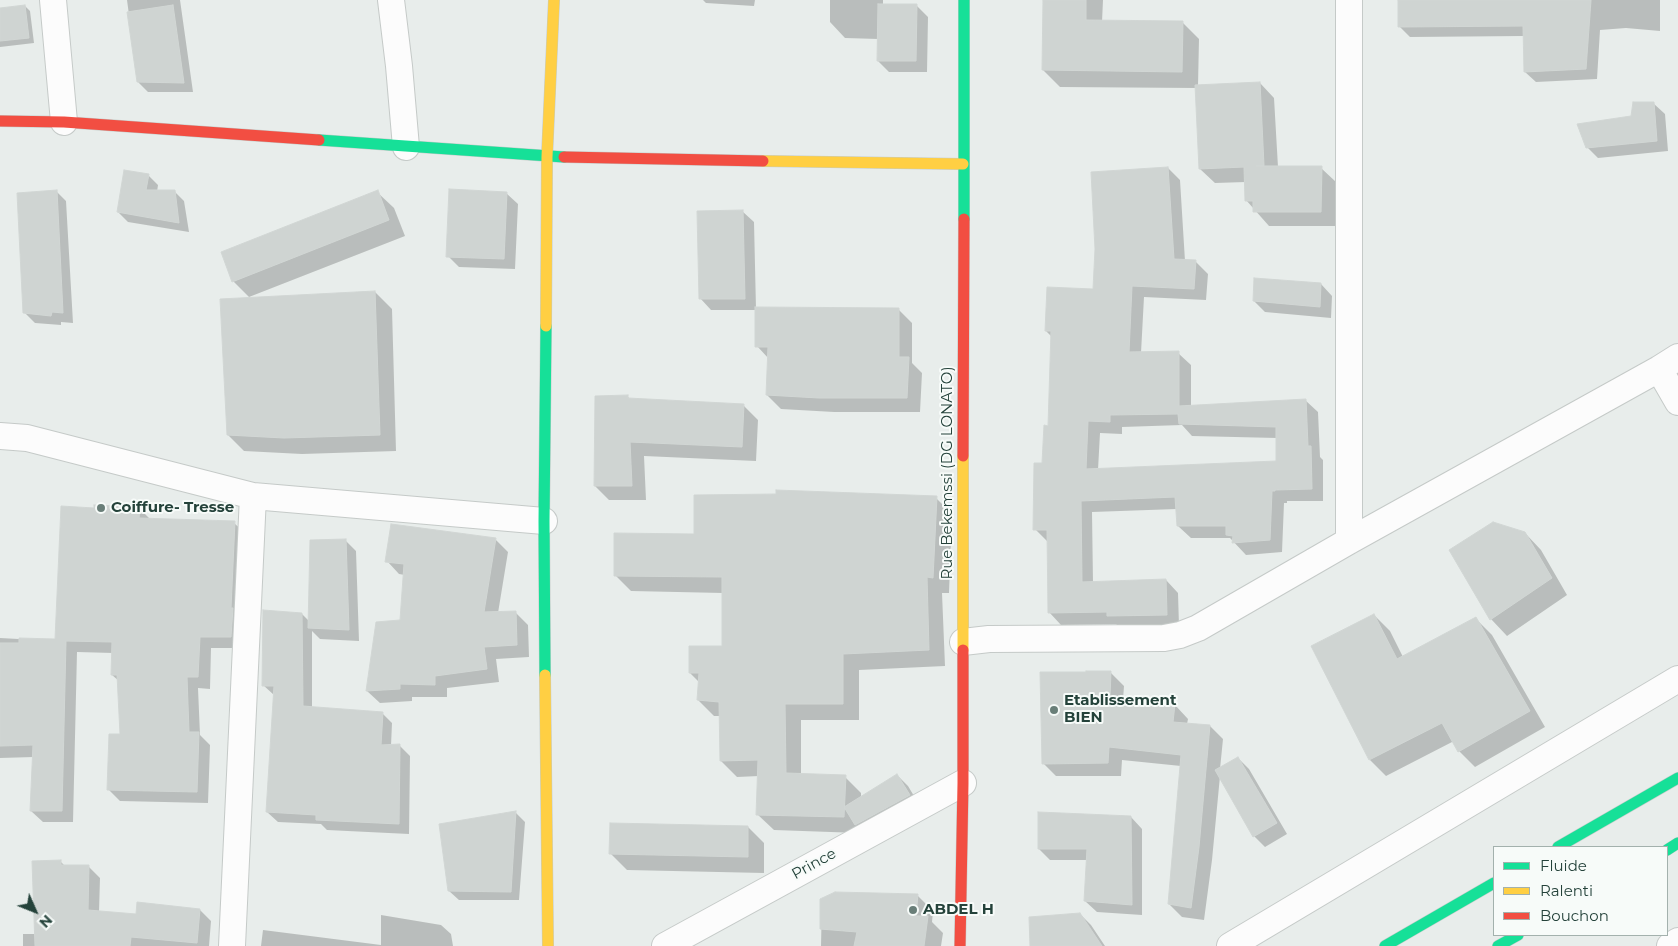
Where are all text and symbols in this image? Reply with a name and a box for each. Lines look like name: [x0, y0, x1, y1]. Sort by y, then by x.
street label: Rue Bekemssi (DG LONATO): [939, 366, 957, 580]
place label: Coiffure- Tresse: [111, 499, 234, 517]
marker: Coiffure- Tresse: [95, 502, 107, 514]
place label: Etablissement BIEN: [1064, 692, 1176, 727]
marker: Etablissement BIEN: [1048, 704, 1060, 716]
street label: Prince: [789, 845, 839, 883]
legend: [1493, 846, 1668, 936]
text: Fluide: [1540, 856, 1587, 875]
text: Ralenti: [1540, 881, 1593, 900]
north arrow: [10, 886, 60, 936]
place label: ABDEL H: [923, 901, 994, 919]
marker: ABDEL H: [907, 904, 919, 916]
text: Bouchon: [1540, 906, 1609, 925]
text: N: [35, 911, 56, 932]

